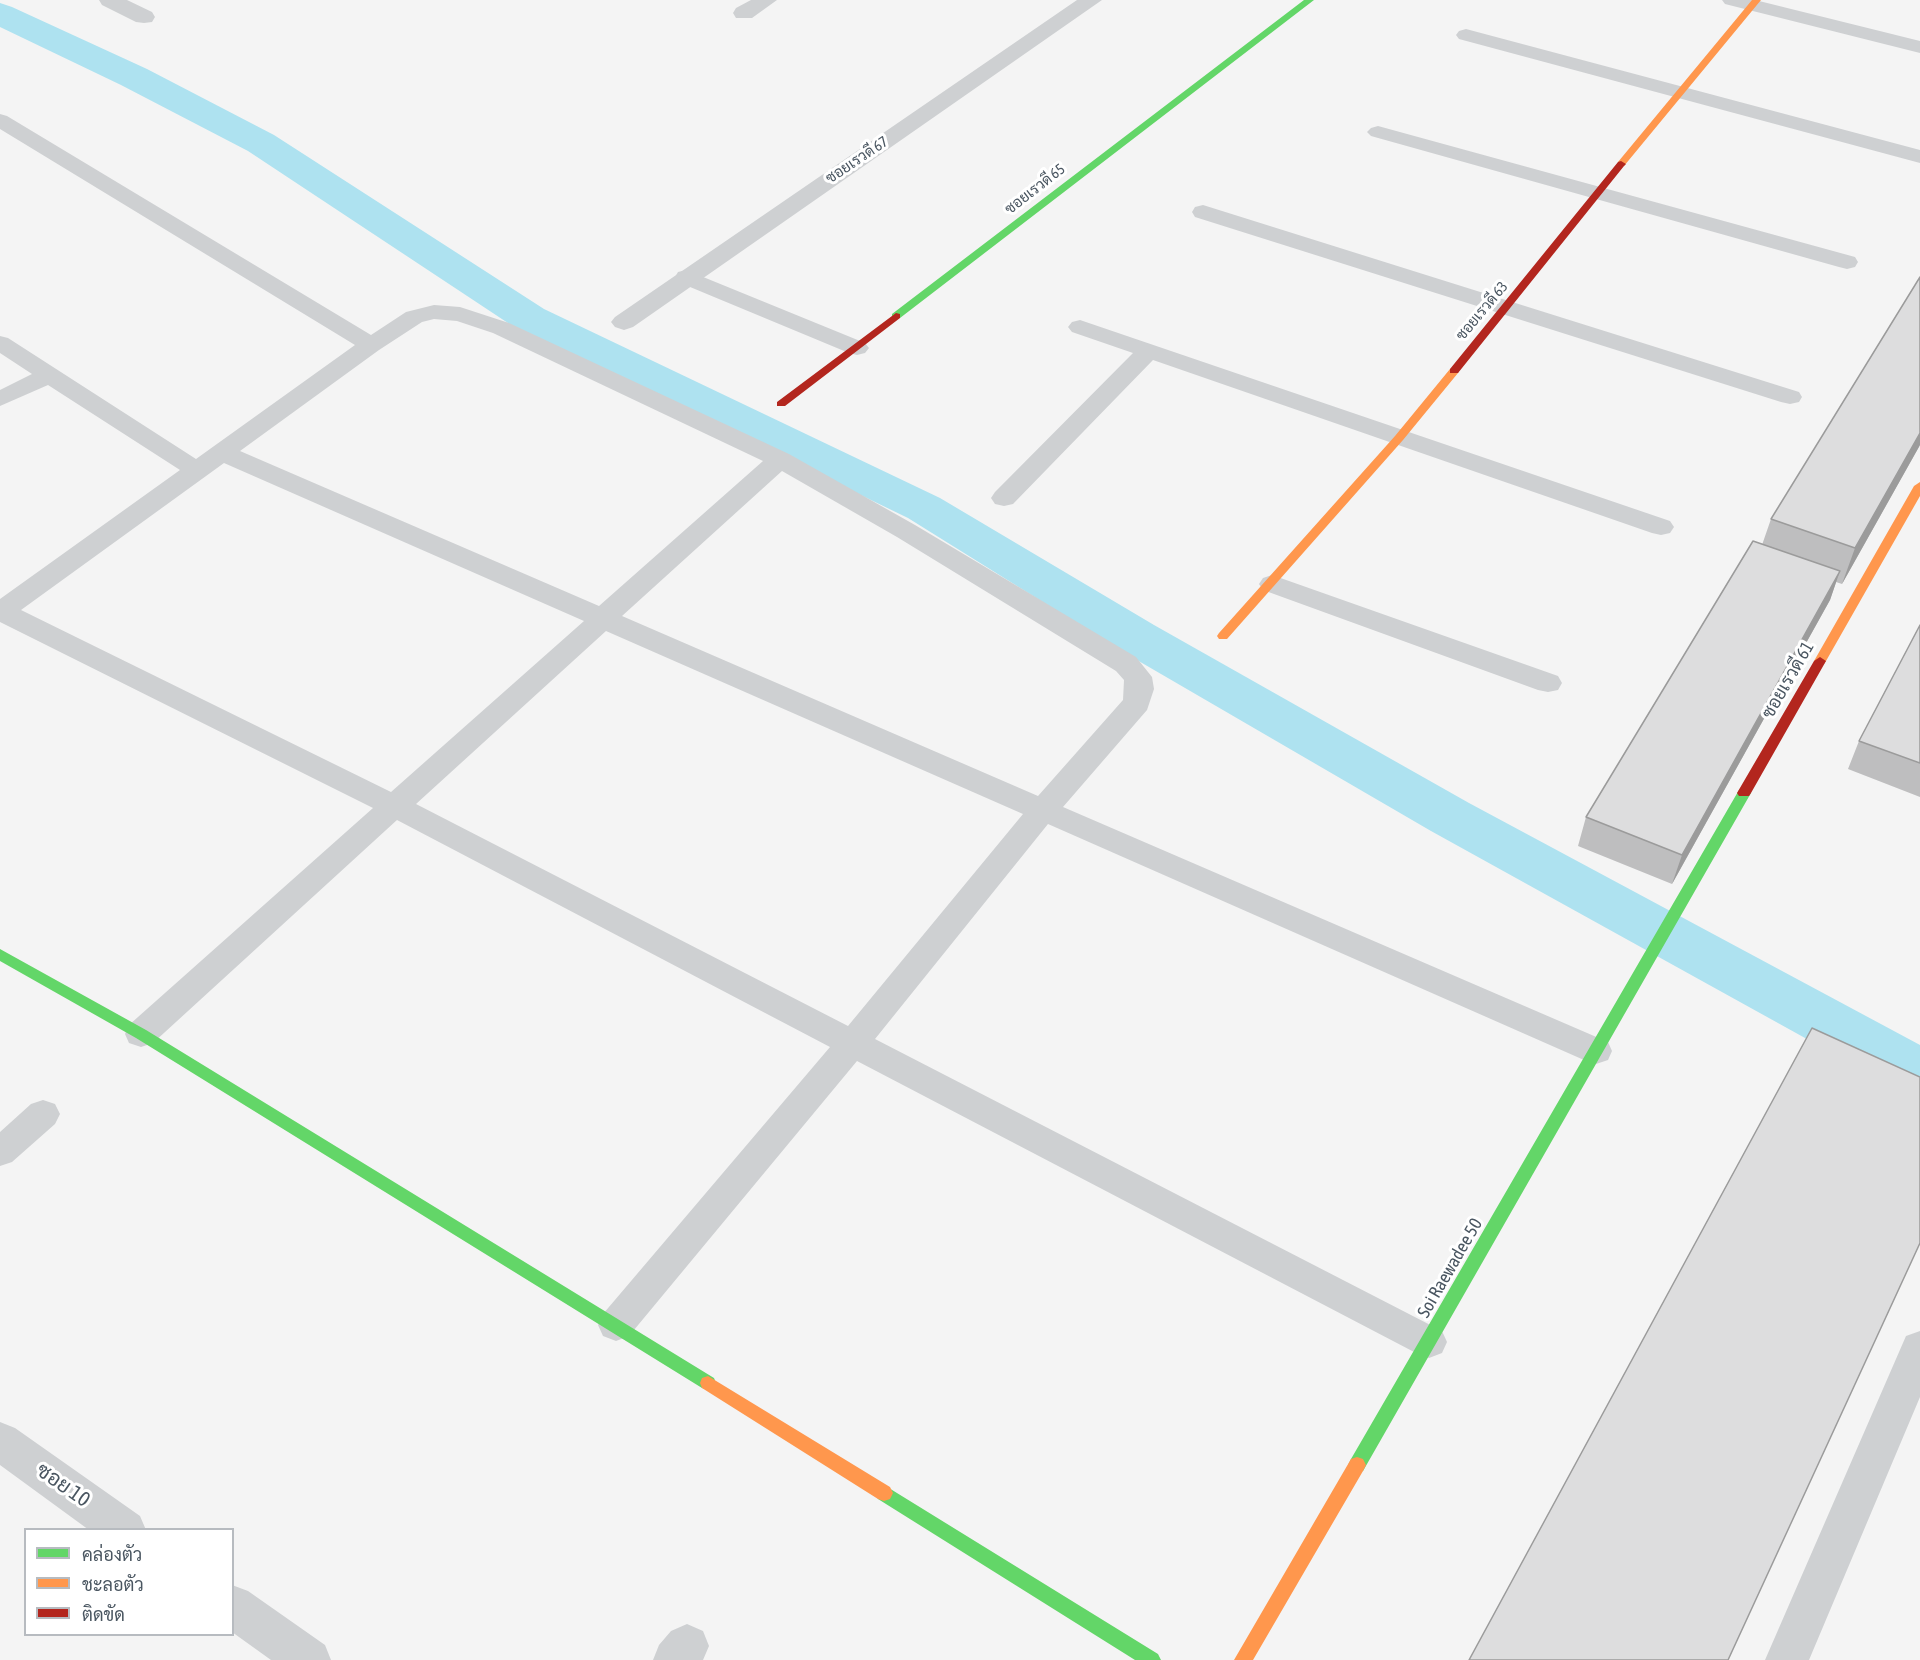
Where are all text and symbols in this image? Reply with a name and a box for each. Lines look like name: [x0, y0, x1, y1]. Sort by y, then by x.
street label: ซอยเรวดี 67: [822, 133, 892, 187]
street label: ซอยเรวดี 65: [1001, 160, 1069, 218]
street label: ซอยเรวดี 63: [1452, 278, 1512, 344]
street label: ซอยเรวดี 61: [1757, 638, 1819, 722]
street label: Soi Raewadee 50: [1413, 1214, 1487, 1322]
street label: ซอย 10: [31, 1458, 95, 1512]
legend: [24, 1528, 234, 1636]
text: คล่องตัว: [82, 1544, 142, 1565]
text: ชะลอตัว: [82, 1574, 144, 1595]
text: ติดขัด: [82, 1604, 125, 1625]

